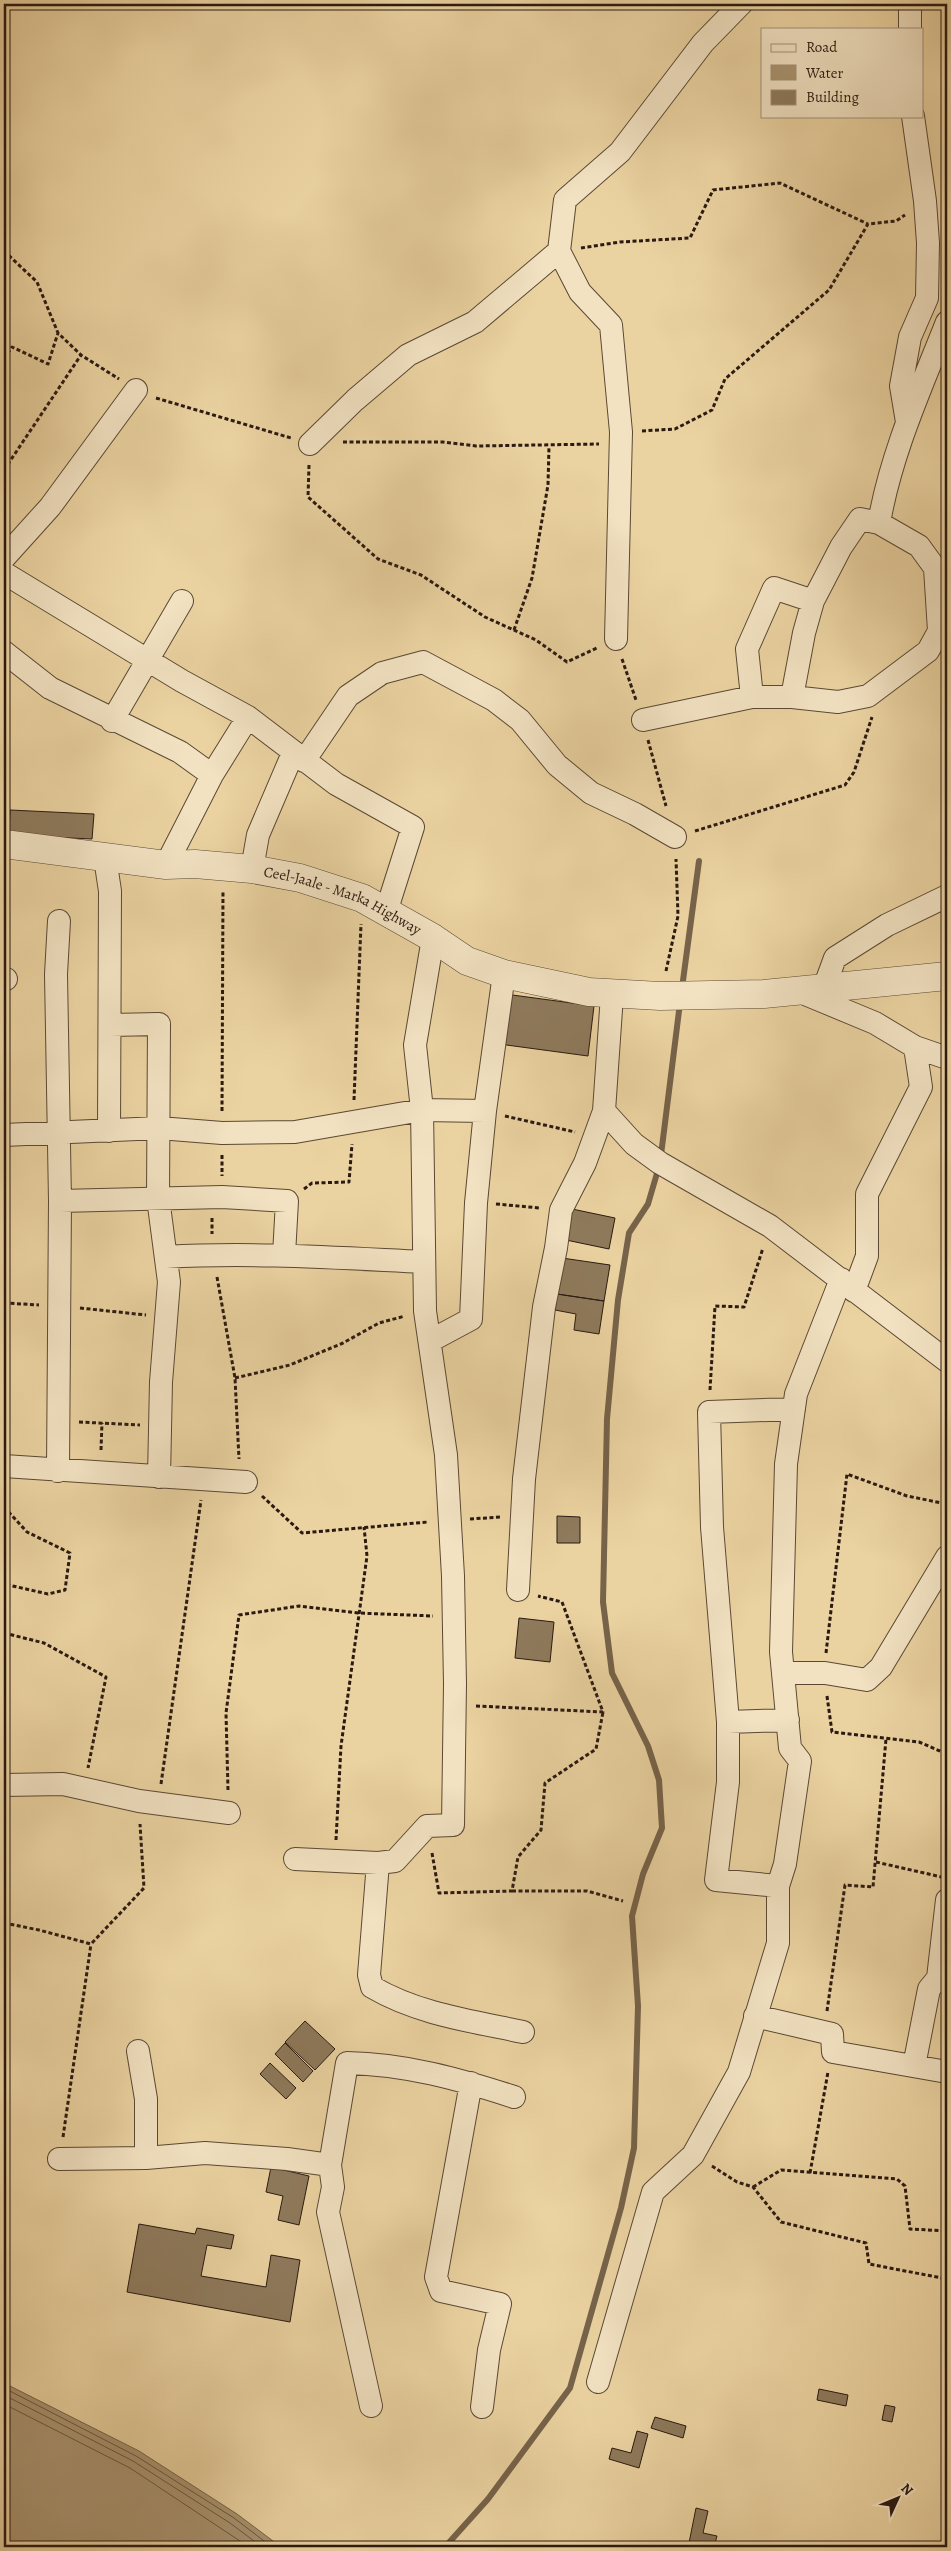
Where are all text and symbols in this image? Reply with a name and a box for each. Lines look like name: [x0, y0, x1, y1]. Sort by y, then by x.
legend: [761, 28, 924, 118]
text: Road: [806, 37, 838, 57]
text: Water: [805, 63, 843, 83]
text: Building: [806, 87, 859, 107]
street label: Ceel-Jaale - Marka Highway: [262, 861, 425, 940]
north arrow: [874, 2474, 924, 2524]
text: N: [897, 2479, 917, 2500]

